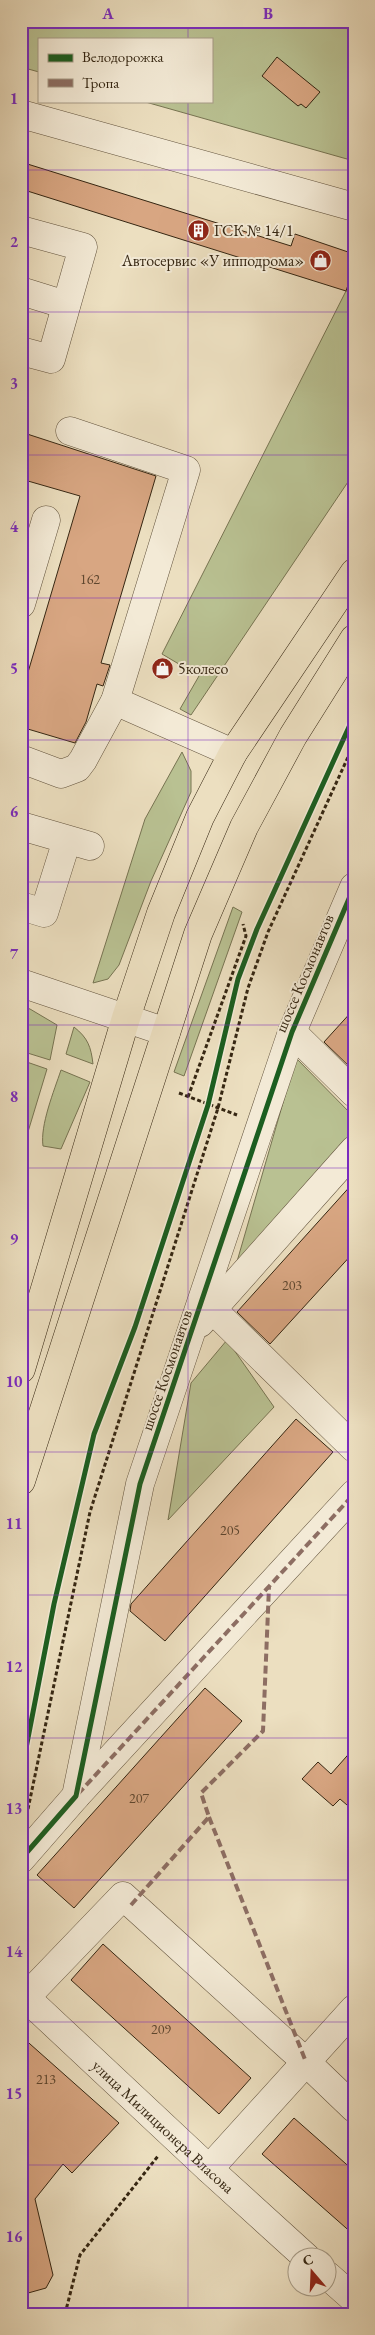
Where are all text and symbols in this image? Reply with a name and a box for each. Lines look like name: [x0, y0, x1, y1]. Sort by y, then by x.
text: A: [101, 3, 114, 24]
text: B: [263, 3, 273, 24]
legend: [38, 38, 212, 102]
text: Велодорожка: [82, 47, 163, 66]
text: Тропа: [82, 73, 119, 92]
text: 1: [10, 88, 18, 109]
building icon: ГСК № 14/1: [186, 218, 210, 242]
place label: ГСК № 14/1: [214, 220, 294, 241]
text: 2: [10, 231, 19, 252]
shop icon: Автосервис «У ипподрома»: [308, 248, 332, 272]
place label: Автосервис «У ипподрома»: [121, 250, 304, 271]
text: 3: [10, 373, 18, 394]
text: 4: [10, 516, 19, 537]
house number: 162: [80, 570, 100, 588]
shop icon: 5колесо: [150, 656, 174, 680]
text: 5: [10, 658, 18, 679]
place label: 5колесо: [178, 658, 228, 679]
text: 6: [10, 801, 19, 822]
street label: шоссе Космонавтов: [270, 911, 339, 1035]
text: 7: [10, 943, 19, 964]
text: 8: [10, 1086, 18, 1107]
text: 9: [10, 1228, 19, 1249]
house number: 203: [282, 1276, 302, 1294]
street label: шоссе Космонавтов: [136, 1307, 197, 1433]
text: 10: [6, 1371, 23, 1392]
text: 11: [6, 1513, 22, 1534]
house number: 205: [220, 1521, 240, 1539]
text: 12: [6, 1656, 23, 1677]
house number: 207: [129, 1789, 149, 1807]
text: 13: [6, 1798, 22, 1819]
text: 14: [6, 1941, 23, 1962]
house number: 209: [151, 2020, 171, 2038]
street label: улица Милиционера Власова: [87, 2055, 239, 2198]
house number: 213: [36, 2070, 56, 2088]
text: 15: [6, 2083, 22, 2104]
text: 16: [6, 2226, 23, 2247]
north arrow: [288, 2248, 338, 2298]
text: С: [300, 2250, 315, 2270]

